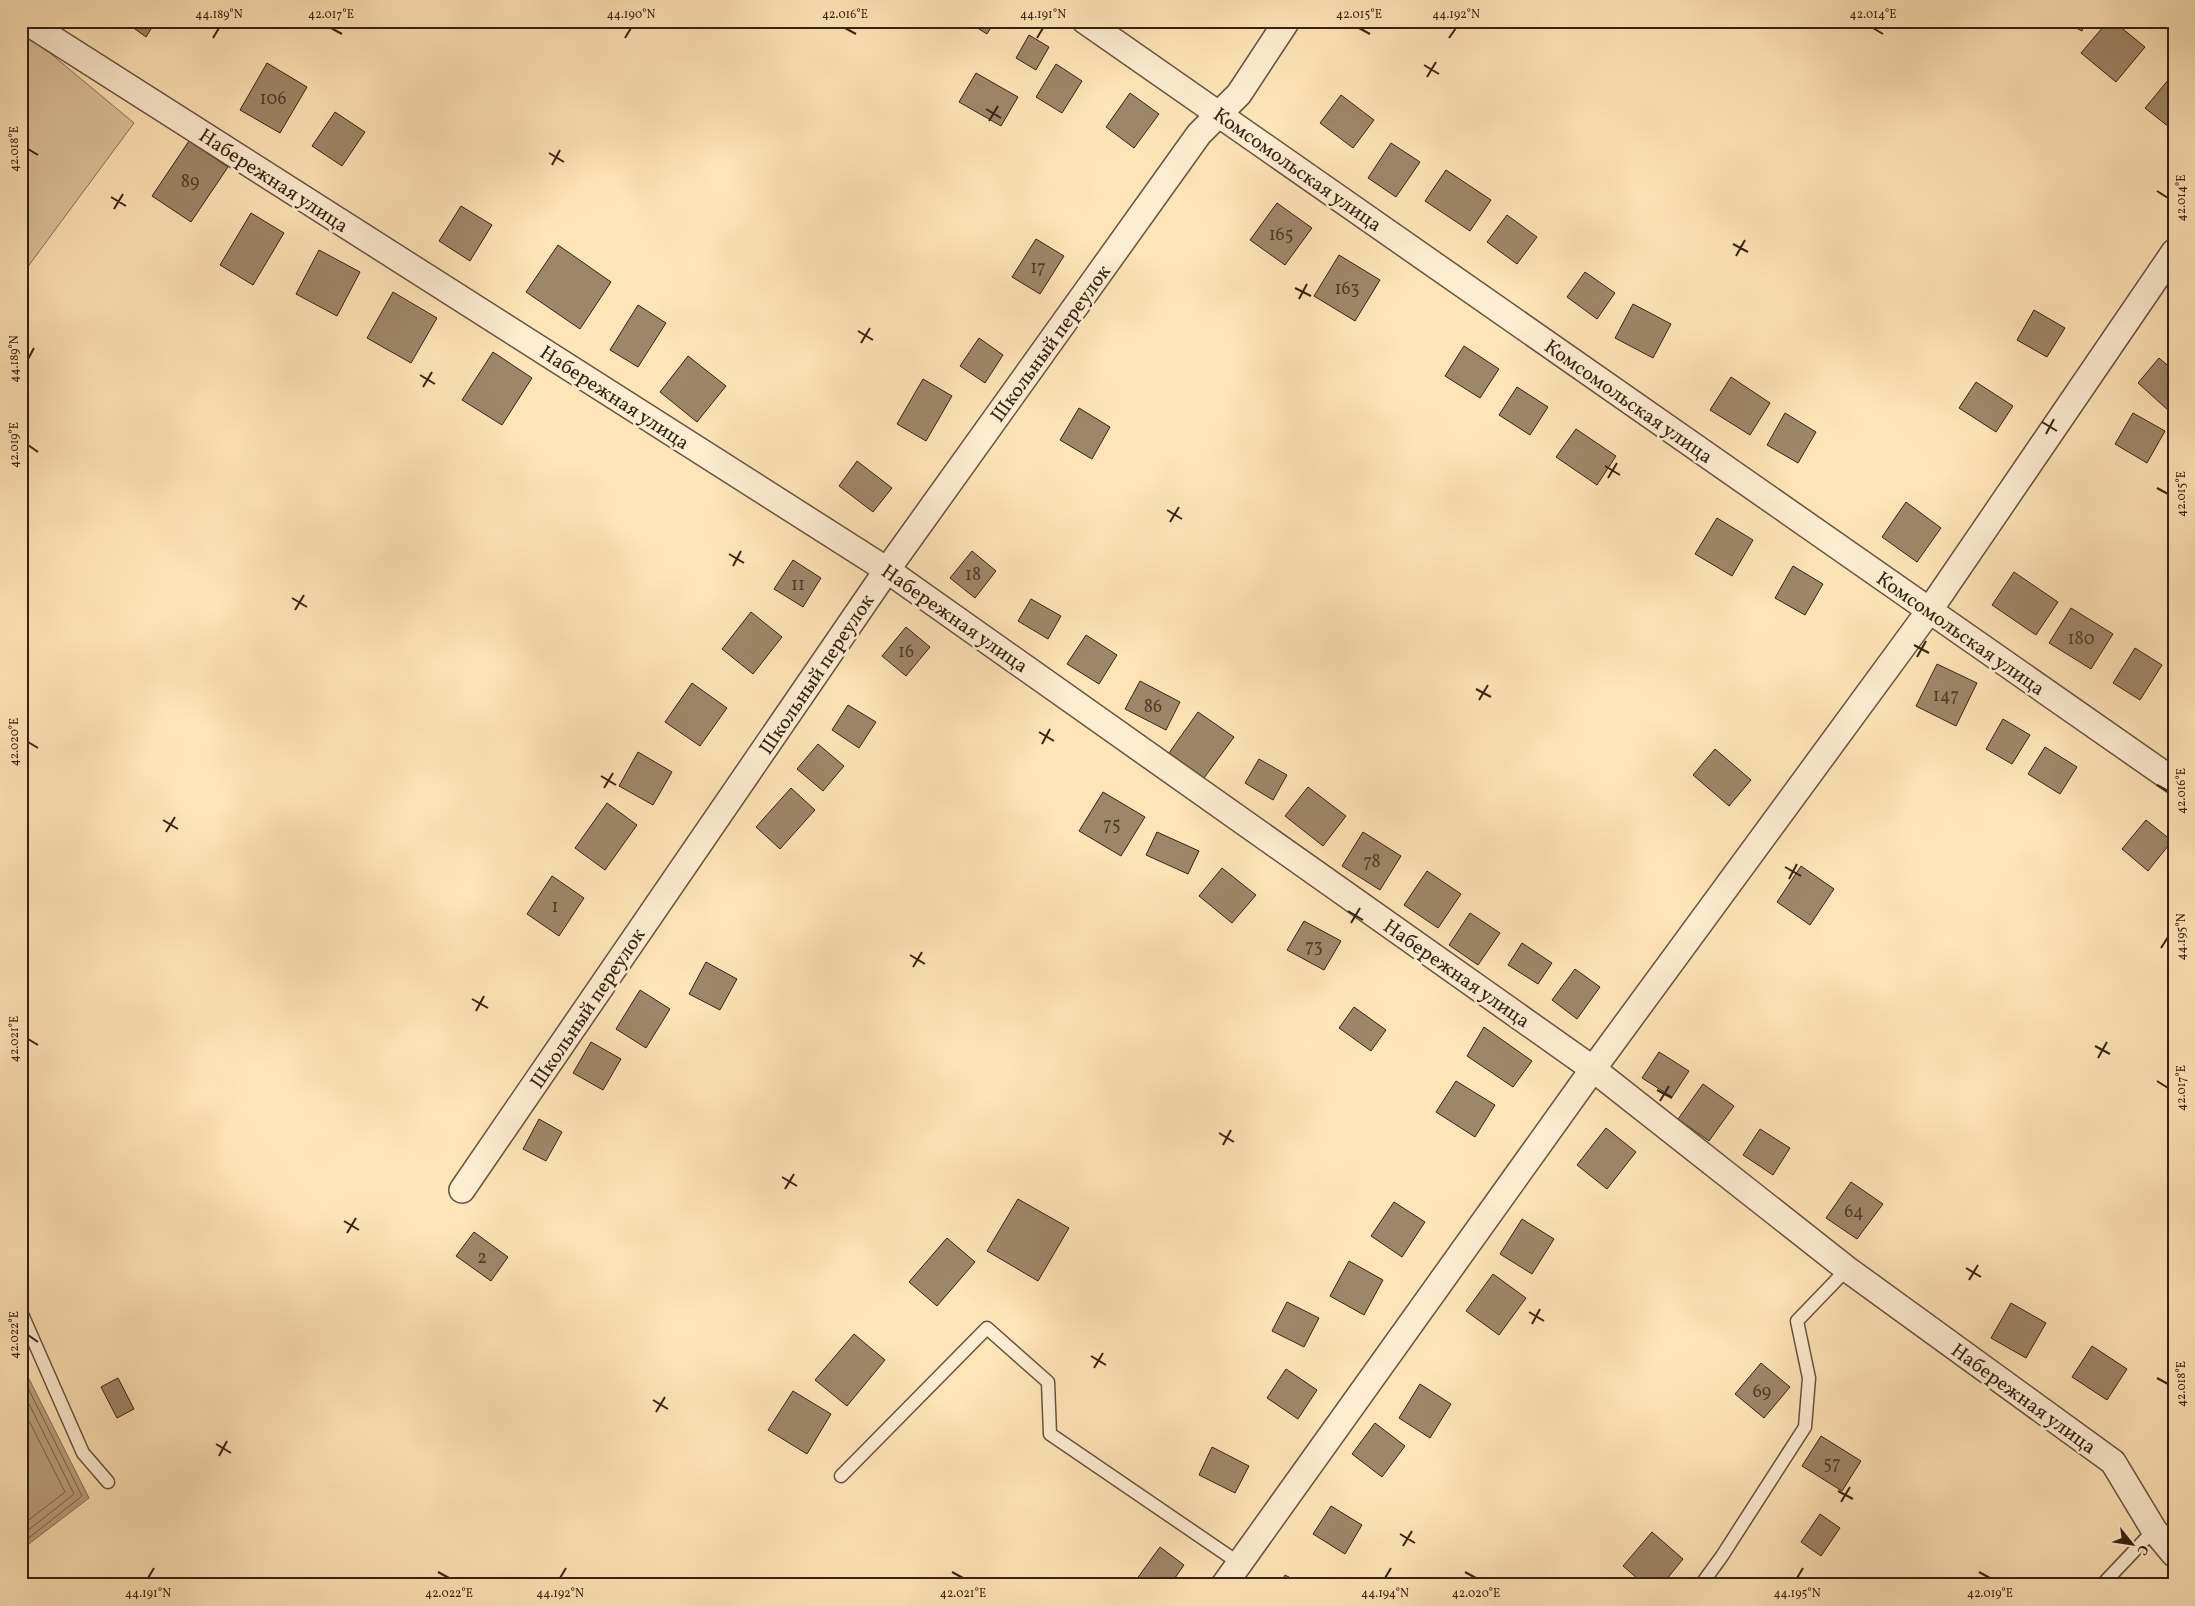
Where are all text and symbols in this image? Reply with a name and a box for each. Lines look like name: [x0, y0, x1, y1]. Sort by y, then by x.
text: 44.189°N: [195, 7, 243, 23]
text: 42.017°E: [308, 7, 354, 23]
text: 44.190°N: [607, 7, 655, 23]
text: 42.016°E: [822, 7, 868, 23]
text: 44.191°N: [1020, 7, 1066, 23]
text: 42.015°E: [1336, 7, 1382, 23]
text: 44.192°N: [1432, 7, 1480, 23]
text: 42.014°E: [1850, 7, 1896, 23]
house number: 106: [259, 87, 287, 112]
street label: Комсомольская улица: [1207, 102, 1387, 240]
street label: Набережная улица: [193, 123, 353, 241]
text: 42.018°E: [7, 126, 23, 172]
house number: 89: [181, 170, 199, 195]
text: 42.014°E: [2174, 175, 2190, 221]
house number: 165: [1269, 223, 1293, 248]
house number: 17: [1030, 256, 1046, 281]
street label: Школьный переулок: [985, 259, 1119, 429]
house number: 163: [1334, 277, 1360, 302]
street label: Комсомольская улица: [1538, 334, 1718, 472]
text: 44.189°N: [7, 335, 23, 383]
street label: Набережная улица: [534, 340, 694, 458]
text: 42.019°E: [7, 422, 23, 468]
text: 42.015°E: [2174, 471, 2190, 517]
street label: Набережная улица: [875, 558, 1033, 681]
house number: 18: [965, 563, 981, 588]
street label: Комсомольская улица: [1870, 566, 2050, 704]
house number: 11: [791, 573, 805, 598]
street label: Школьный переулок: [753, 589, 882, 761]
house number: 180: [2068, 627, 2095, 652]
house number: 16: [898, 640, 914, 665]
house number: 147: [1933, 684, 1959, 709]
house number: 86: [1144, 695, 1162, 720]
text: 42.020°E: [7, 718, 23, 766]
text: 42.016°E: [2174, 768, 2190, 814]
house number: 75: [1103, 813, 1121, 838]
house number: 78: [1363, 850, 1381, 875]
house number: 1: [552, 895, 558, 920]
street label: Набережная улица: [1377, 913, 1535, 1036]
text: 44.195°N: [2174, 913, 2190, 961]
street label: Школьный переулок: [524, 923, 653, 1095]
house number: 73: [1305, 935, 1323, 960]
text: 42.021°E: [7, 1016, 23, 1062]
text: 42.017°E: [2174, 1065, 2190, 1111]
house number: 64: [1844, 1200, 1864, 1225]
house number: 2: [477, 1246, 487, 1271]
text: 42.022°E: [7, 1311, 23, 1359]
street label: Набережная улица: [1944, 1337, 2101, 1462]
text: 42.018°E: [2174, 1361, 2190, 1407]
house number: 69: [1753, 1380, 1771, 1405]
house number: 57: [1823, 1452, 1841, 1477]
north arrow: [2108, 1518, 2158, 1568]
text: С: [2131, 1541, 2152, 1558]
text: 44.191°N: [125, 1586, 171, 1602]
text: 42.022°E: [425, 1586, 473, 1602]
text: 44.192°N: [536, 1586, 584, 1602]
text: 42.021°E: [940, 1586, 986, 1602]
text: 44.194°N: [1361, 1586, 1409, 1602]
text: 42.020°E: [1452, 1586, 1500, 1602]
text: 44.195°N: [1773, 1586, 1821, 1602]
text: 42.019°E: [1967, 1586, 2013, 1602]

